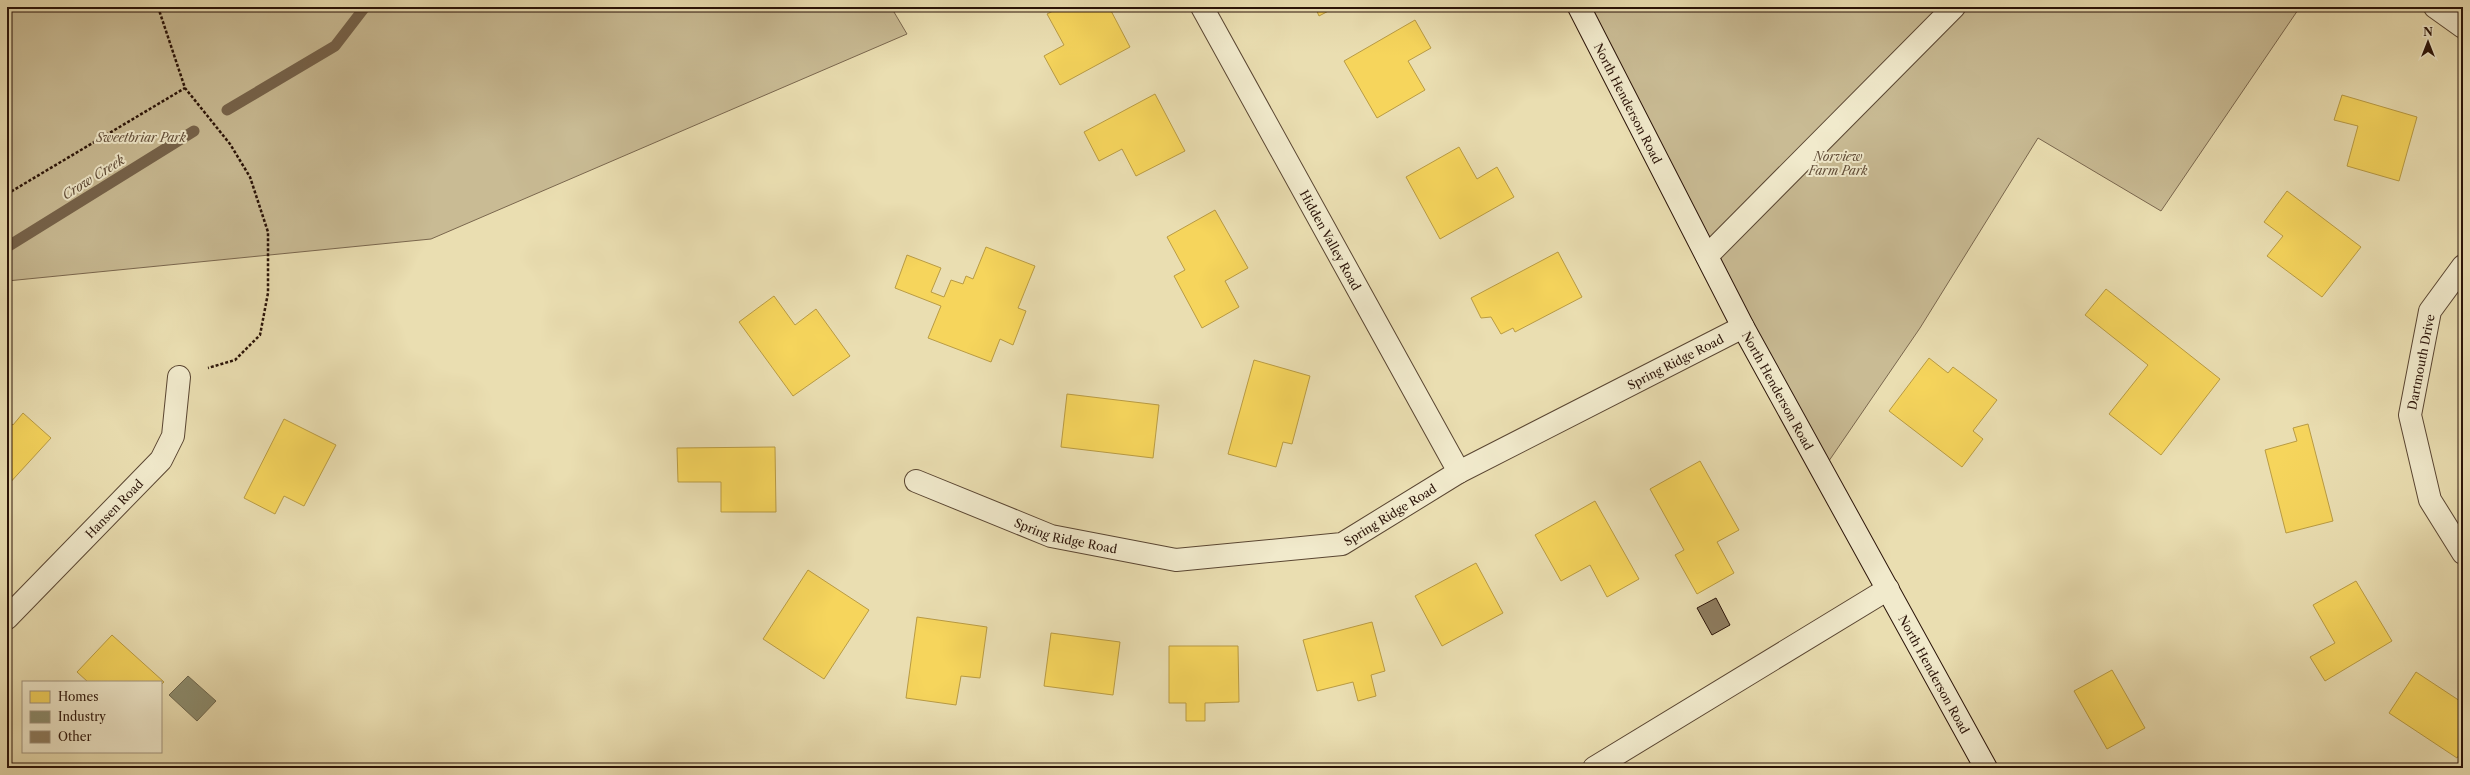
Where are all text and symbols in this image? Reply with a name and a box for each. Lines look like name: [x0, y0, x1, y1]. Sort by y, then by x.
north arrow: [2408, 22, 2448, 62]
text: N: [2423, 25, 2433, 39]
street label: North Henderson Road: [1591, 40, 1666, 166]
park label: Sweetbriar Park: [95, 130, 187, 145]
park label: Norview Farm Park: [1808, 149, 1868, 178]
water label: Crow Creek: [59, 151, 127, 203]
street label: Hidden Valley Road: [1297, 187, 1365, 293]
street label: Dartmouth Drive: [2404, 312, 2438, 411]
street label: North Henderson Road: [1739, 328, 1817, 453]
street label: Spring Ridge Road: [1625, 331, 1726, 392]
street label: Hansen Road: [82, 475, 146, 541]
street label: Spring Ridge Road: [1341, 480, 1439, 549]
street label: Spring Ridge Road: [1012, 514, 1119, 556]
street label: North Henderson Road: [1896, 612, 1973, 737]
legend: [22, 681, 162, 753]
text: Homes: [58, 689, 98, 704]
text: Industry: [58, 709, 106, 724]
text: Other: [58, 729, 92, 744]

